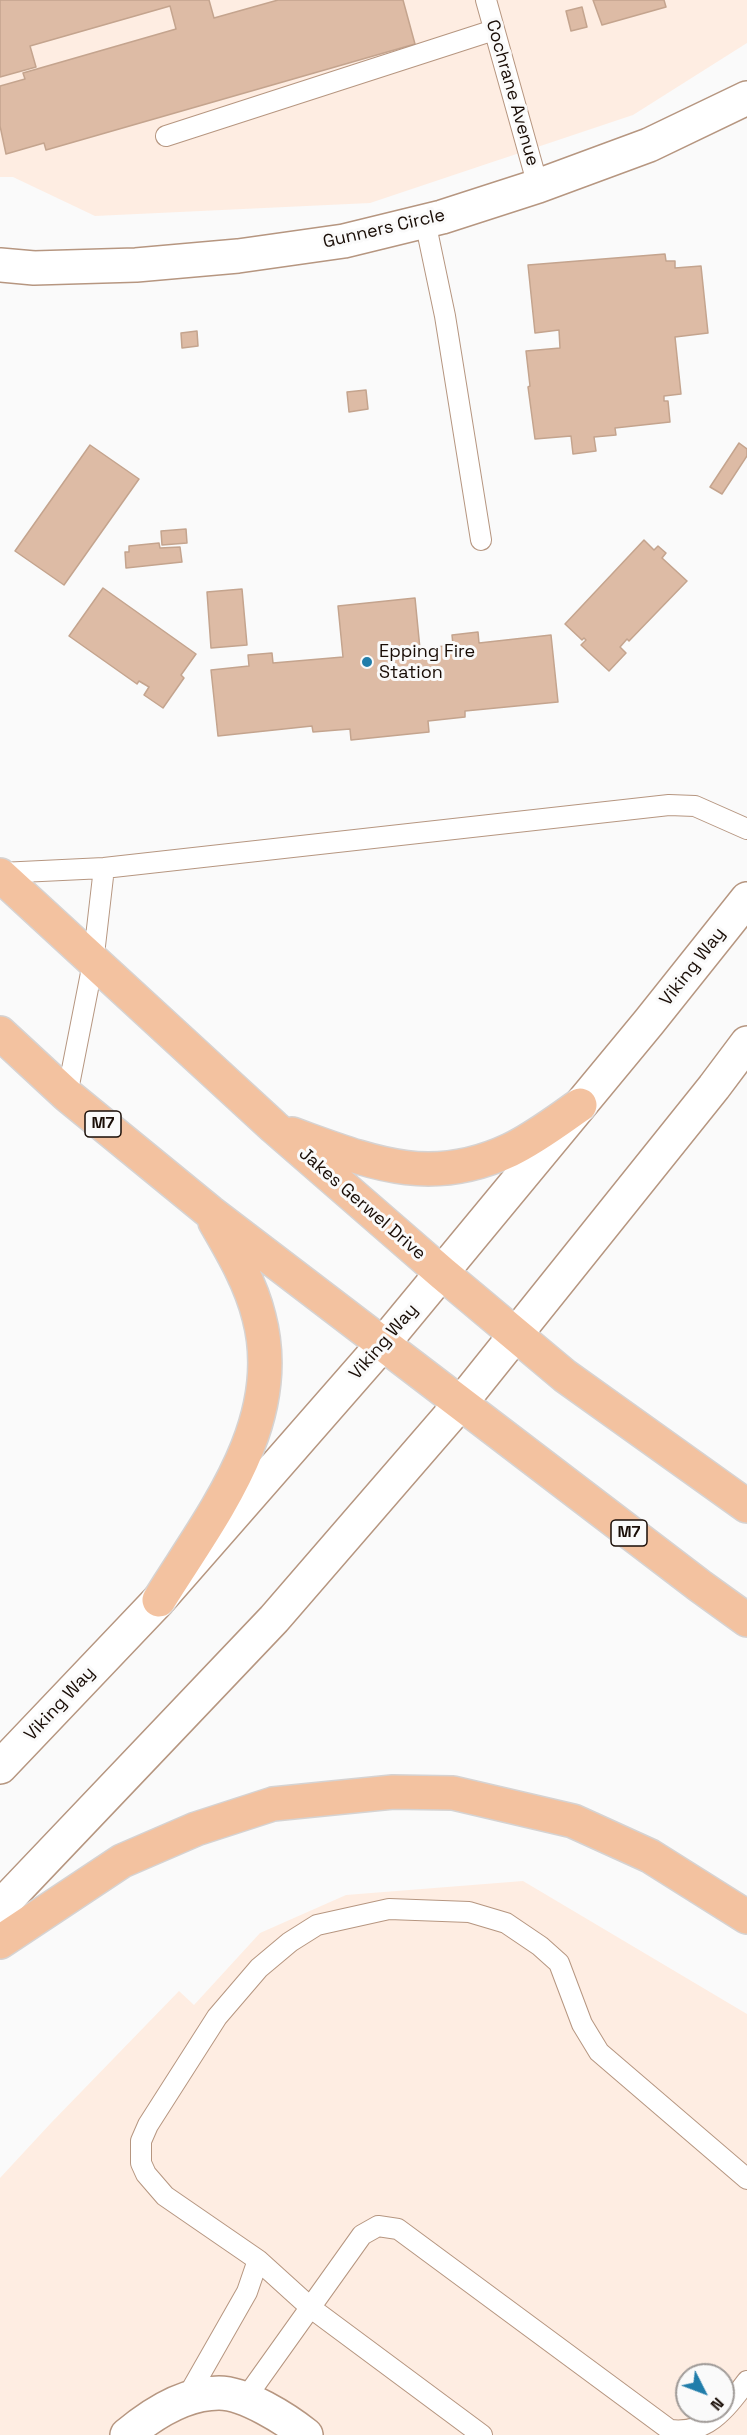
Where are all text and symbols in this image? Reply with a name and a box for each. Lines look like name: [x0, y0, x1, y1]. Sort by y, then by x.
street label: Cochrane Avenue: [481, 17, 543, 169]
street label: Gunners Circle: [321, 204, 447, 254]
place label: Epping Fire Station: [379, 641, 475, 684]
marker: Epping Fire Station: [360, 655, 374, 669]
street label: Viking Way: [656, 923, 730, 1011]
road number: M7: [85, 1111, 121, 1137]
street label: Jakes Gerwel Drive: [294, 1143, 430, 1265]
street label: Viking Way: [345, 1300, 423, 1384]
road number: M7: [611, 1520, 647, 1546]
street label: Viking Way: [20, 1662, 100, 1746]
north arrow: [675, 2363, 735, 2423]
text: N: [706, 2393, 729, 2415]

